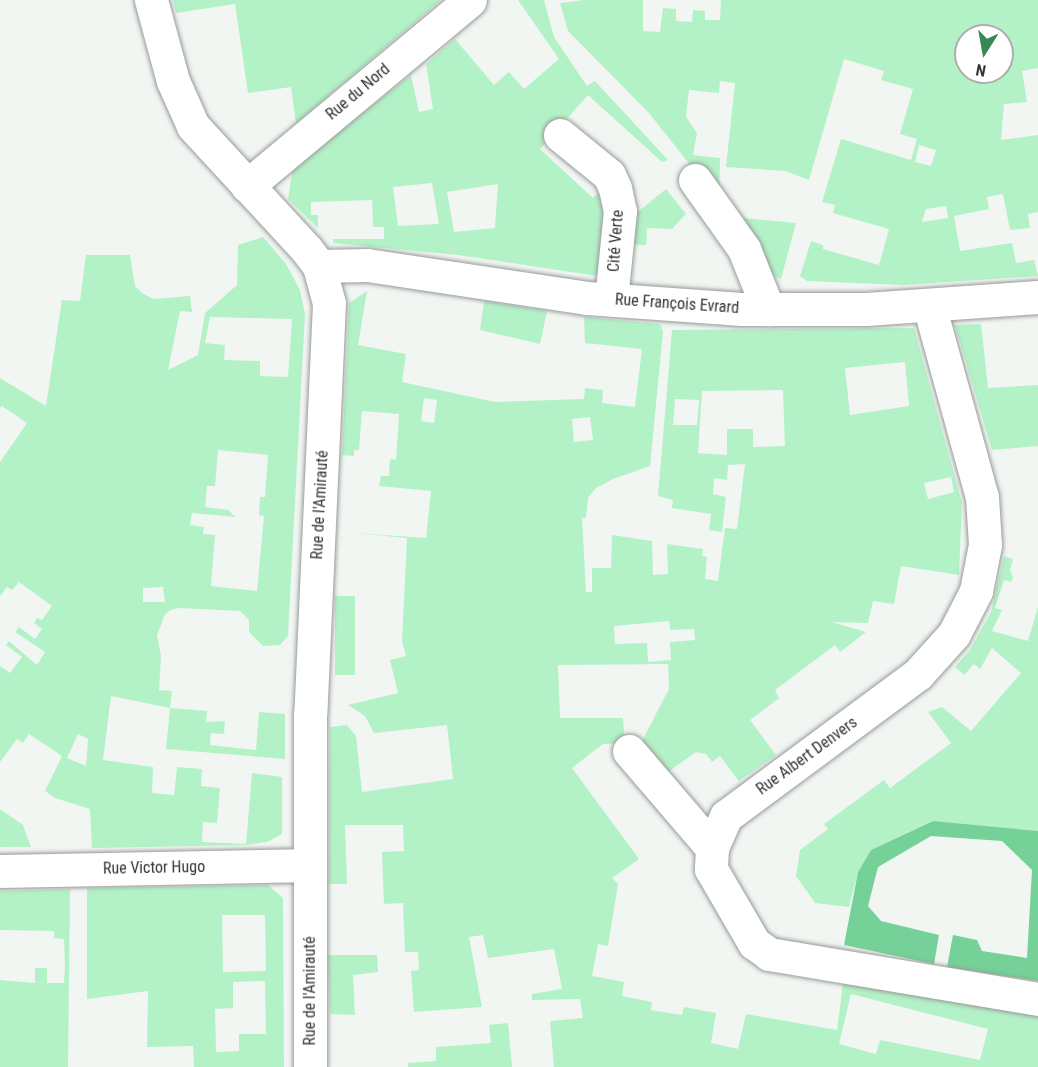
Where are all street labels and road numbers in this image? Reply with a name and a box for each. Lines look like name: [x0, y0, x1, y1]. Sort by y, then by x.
street label: Rue du Nord: [322, 60, 394, 124]
street label: Cité Verte: [604, 209, 628, 273]
street label: Rue François Evrard: [614, 290, 740, 318]
street label: Rue de l'Amirauté: [308, 450, 332, 560]
street label: Rue Albert Denvers: [753, 713, 861, 799]
street label: Rue Victor Hugo: [103, 858, 205, 878]
street label: Rue de l'Amirauté: [300, 936, 320, 1046]

